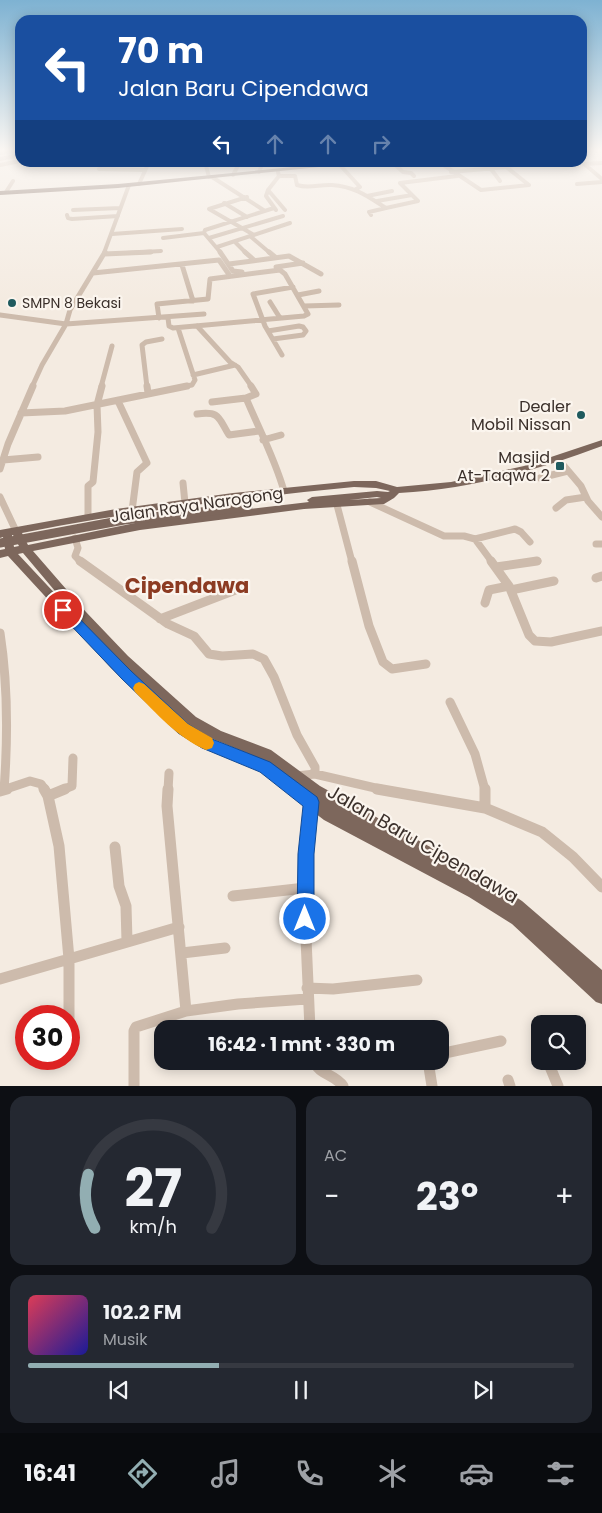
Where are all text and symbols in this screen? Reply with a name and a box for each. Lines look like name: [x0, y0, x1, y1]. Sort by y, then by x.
text: 70 m: [118, 26, 204, 75]
icon: left: [35, 35, 100, 100]
text: Jalan Baru Cipendawa: [118, 73, 369, 104]
icon: left: [208, 130, 236, 158]
icon: ahead: [261, 130, 289, 158]
icon: ahead: [314, 130, 342, 158]
icon: right: [367, 130, 395, 158]
place label: SMPN 8 Bekasi: [22, 293, 121, 313]
marker: SMPN 8 Bekasi: [6, 297, 18, 309]
place label: Dealer Mobil Nissan: [471, 395, 571, 436]
marker: Dealer Mobil Nissan: [575, 409, 587, 421]
place label: Masjid At-Taqwa 2: [457, 446, 550, 487]
marker: Masjid At-Taqwa 2: [554, 460, 566, 472]
street label: Jalan Raya Narogong: [109, 482, 285, 528]
district label: Cipendawa: [125, 571, 249, 600]
pin: [42, 589, 84, 631]
icon: arrive: [49, 596, 77, 624]
street label: Jalan Baru Cipendawa: [322, 778, 524, 910]
position arrow: [278, 892, 330, 944]
speed limit sign: 30: [15, 1005, 80, 1070]
map controls: [531, 1015, 586, 1070]
button: search: [531, 1015, 586, 1070]
text: 16:42 · 1 mnt · 330 m: [208, 1031, 395, 1058]
text: AC: [324, 1144, 347, 1167]
text: 27: [124, 1152, 182, 1225]
text: 23°: [416, 1170, 478, 1223]
text: −: [324, 1177, 339, 1216]
text: +: [555, 1177, 574, 1216]
text: km/h: [129, 1214, 177, 1239]
text: 102.2 FM: [103, 1299, 181, 1326]
text: Musik: [103, 1328, 148, 1351]
icon: previous: [105, 1376, 133, 1404]
icon: pause: [287, 1376, 315, 1404]
icon: next: [469, 1376, 497, 1404]
icon: directions: [125, 1456, 160, 1491]
icon: music: [208, 1456, 243, 1491]
icon: phone: [292, 1456, 327, 1491]
icon: climate: [375, 1456, 410, 1491]
icon: car: [459, 1456, 494, 1491]
icon: filters: [543, 1456, 578, 1491]
text: 16:41: [24, 1458, 76, 1489]

